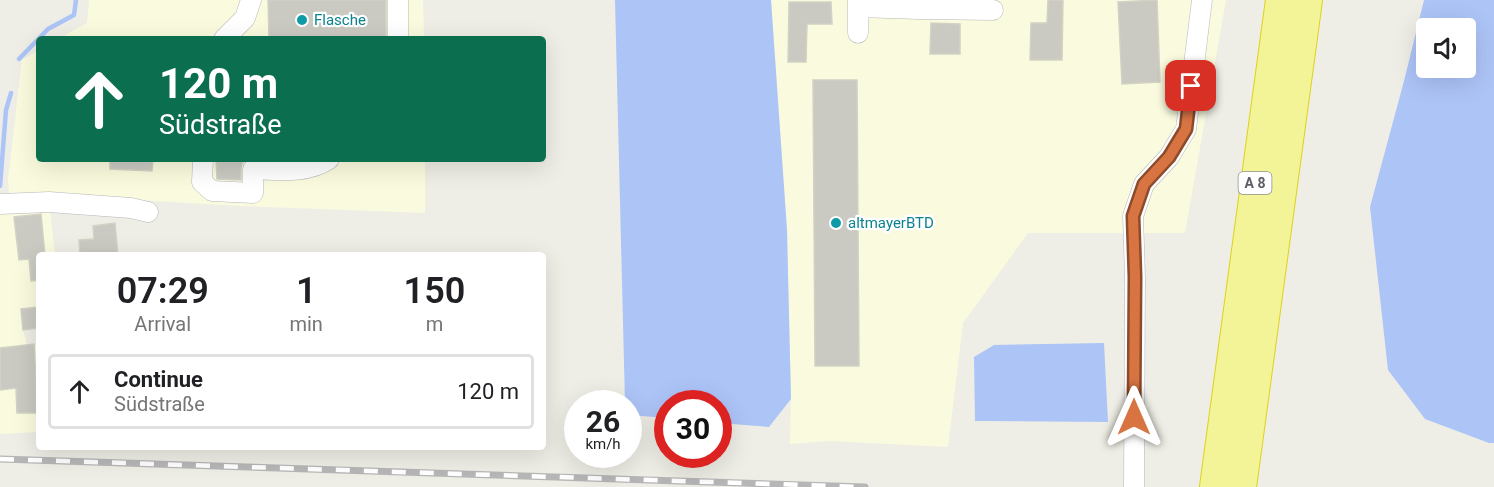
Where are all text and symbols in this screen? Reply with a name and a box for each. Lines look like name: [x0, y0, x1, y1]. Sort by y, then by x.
place label: Flasche: [314, 11, 366, 29]
marker: Flasche: [295, 13, 309, 27]
map controls: [1416, 18, 1476, 78]
button: sound: [1416, 18, 1476, 78]
text: 120 m: [159, 59, 278, 108]
icon: ahead: [60, 60, 138, 138]
pin: [1165, 60, 1216, 111]
icon: arrive: [1174, 69, 1207, 102]
text: Südstraße: [159, 109, 282, 141]
road number: A 8: [1238, 172, 1272, 194]
place label: altmayerBTD: [848, 214, 934, 232]
marker: altmayerBTD: [829, 216, 843, 230]
text: 07:29: [117, 270, 209, 312]
text: 1: [296, 270, 316, 312]
text: 150: [404, 270, 465, 312]
text: Arrival: [134, 312, 191, 336]
text: min: [289, 312, 323, 336]
text: m: [426, 312, 443, 336]
text: Continue: [114, 367, 203, 392]
icon: ahead: [63, 375, 96, 408]
text: 120 m: [457, 379, 519, 404]
position arrow: [1102, 385, 1166, 449]
speed limit sign: 30: [654, 390, 732, 468]
text: Südstraße: [114, 392, 205, 416]
text: 26: [586, 404, 620, 439]
text: km/h: [585, 435, 621, 453]

